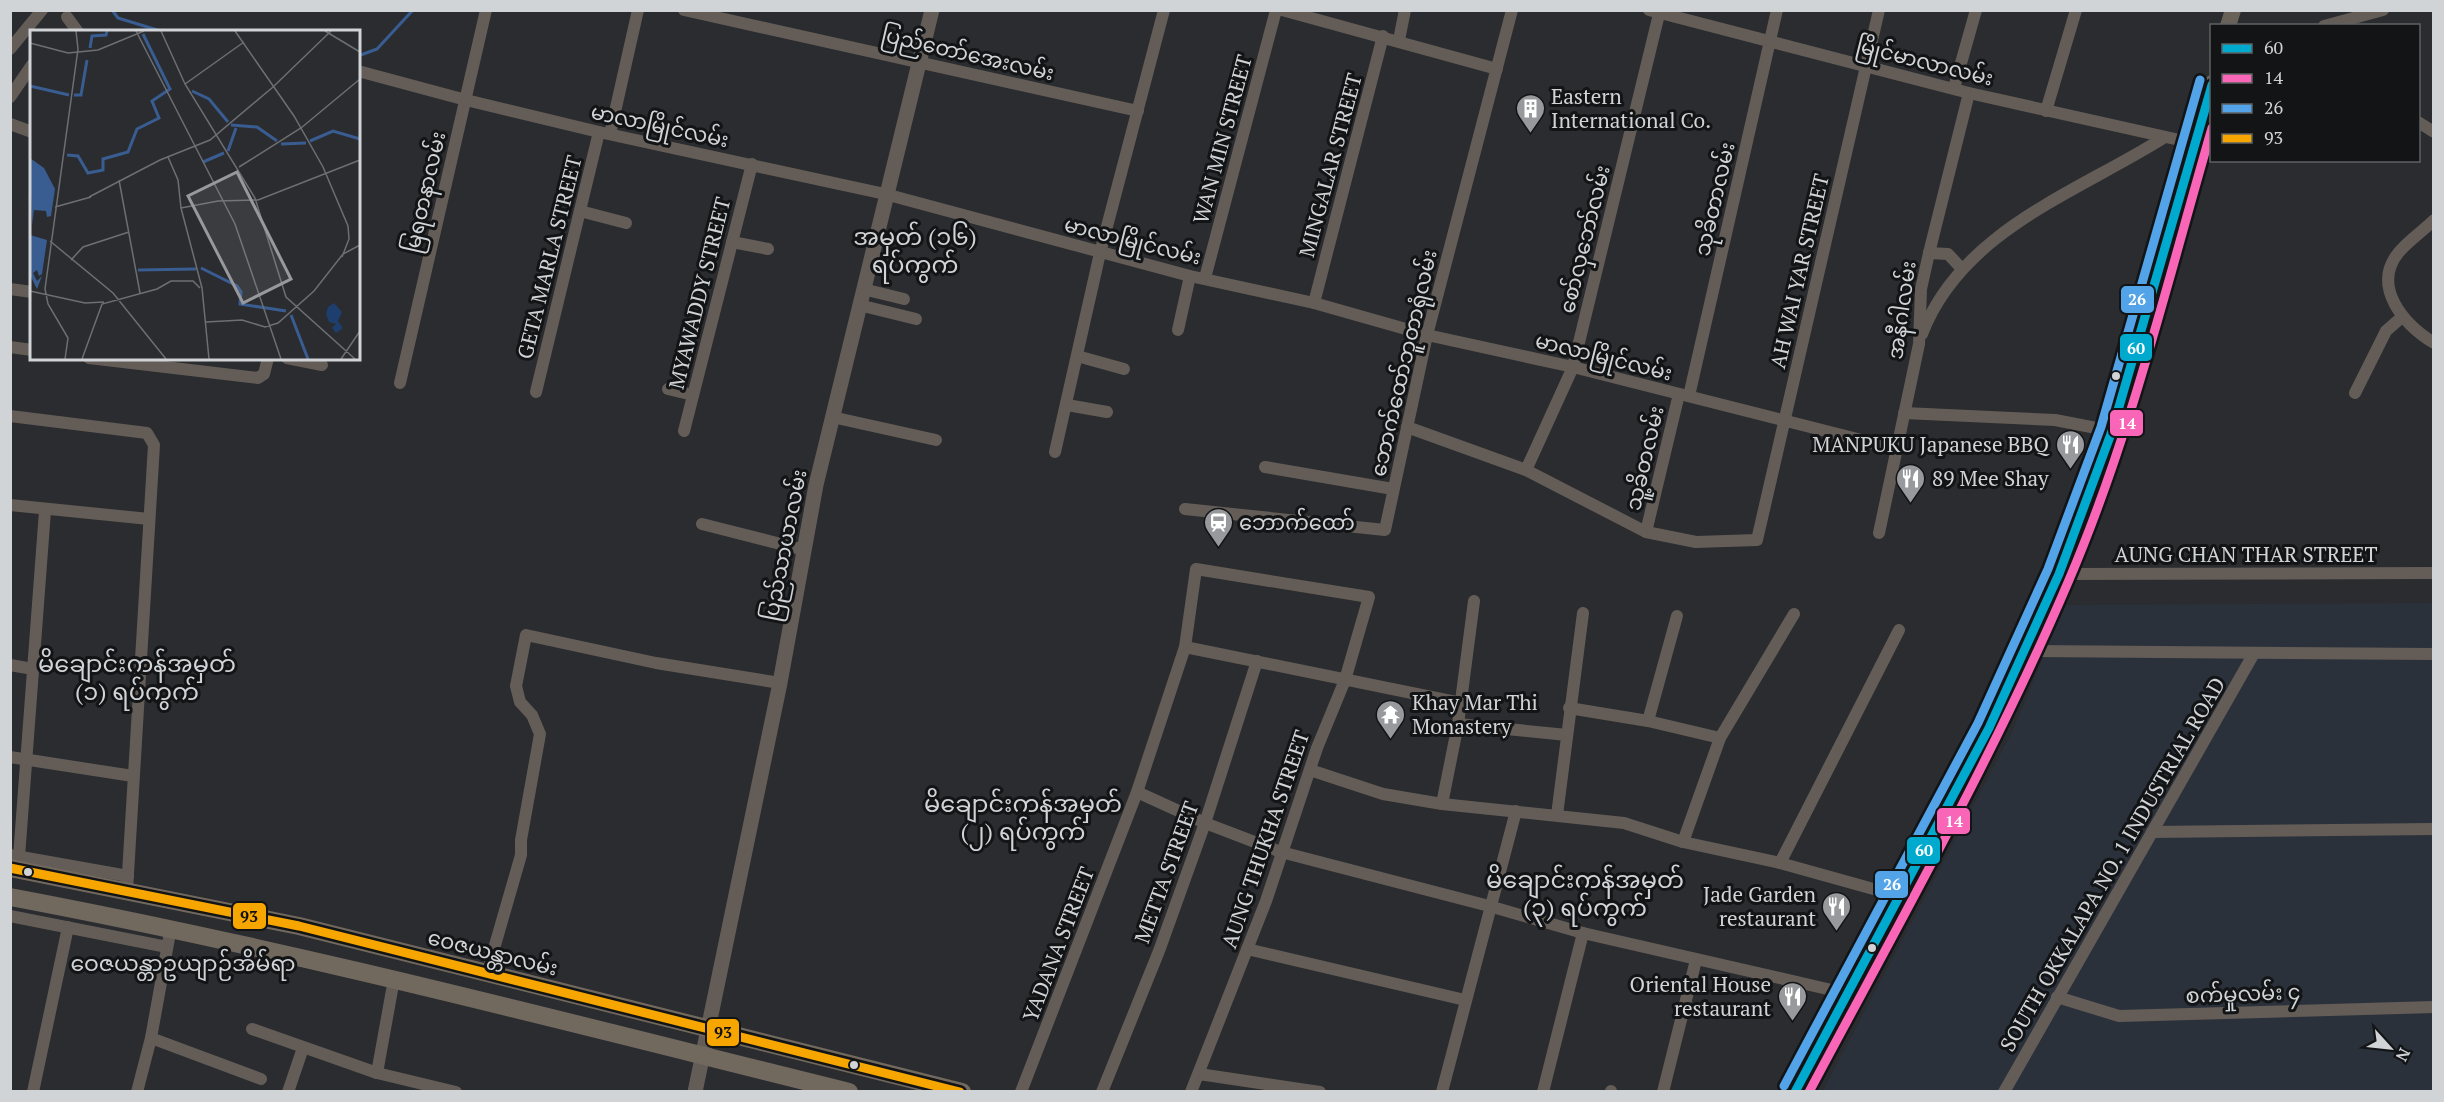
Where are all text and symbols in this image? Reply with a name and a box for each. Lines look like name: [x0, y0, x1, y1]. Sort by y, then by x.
street label: ပြည်တော်အေးလမ်း: [878, 19, 1057, 90]
legend: [2210, 24, 2420, 162]
street label: မြိုင်မာလာလမ်း: [1853, 29, 1997, 95]
inset map: [30, 30, 360, 360]
text: 60: [2264, 35, 2283, 59]
street label: WAN MIN STREET: [1186, 51, 1258, 227]
text: 14: [2264, 65, 2284, 89]
street label: MINGALAR STREET: [1292, 70, 1368, 260]
place label: Eastern International Co.: [1551, 82, 1711, 134]
building icon: Eastern International Co.: [1514, 92, 1546, 134]
text: 26: [2264, 95, 2284, 119]
street label: မာလာမြိုင်လမ်း: [588, 96, 732, 157]
text: 93: [2264, 125, 2283, 149]
street label: မြရတနာလမ်း: [395, 128, 455, 256]
street label: သုခိတာလမ်း: [1686, 139, 1745, 260]
street label: GETA MARLA STREET: [510, 152, 588, 362]
street label: စော်လှဘော်လမ်း: [1551, 162, 1620, 317]
street label: AH WAI YAR STREET: [1763, 171, 1835, 371]
street label: MYAWADDY STREET: [662, 194, 736, 392]
street label: မာလာမြိုင်လမ်း: [1061, 208, 1205, 274]
district label: အမှတ် (၁၆) ရပ်ကွက်: [853, 220, 977, 284]
street label: ဘောက်ထော်ဘူတာရုံလမ်း: [1362, 247, 1447, 480]
street label: အနီဂါလမ်း: [1879, 259, 1926, 362]
line badge: 26: [2120, 285, 2155, 314]
text: 26: [2128, 288, 2146, 310]
street label: မာလာမြိုင်လမ်း: [1532, 324, 1676, 390]
line badge: 60: [2119, 333, 2153, 362]
text: 60: [2127, 337, 2145, 359]
unlabelled marker: [2110, 370, 2122, 382]
street label: သူ့ခိတလမ်း: [1617, 403, 1674, 514]
line badge: 14: [2109, 409, 2144, 437]
text: 14: [2118, 412, 2136, 434]
restaurant icon: MANPUKU Japanese BBQ: [2054, 428, 2086, 470]
place label: MANPUKU Japanese BBQ: [1812, 430, 2049, 458]
restaurant icon: 89 Mee Shay: [1895, 462, 1927, 504]
place label: 89 Mee Shay: [1932, 464, 2049, 492]
street label: ပြည်သာယာလမ်း: [755, 467, 816, 624]
station icon: ဘောက်ထော်: [1202, 506, 1234, 548]
place label: ဘောက်ထော်: [1239, 507, 1355, 536]
street label: AUNG CHAN THAR STREET: [2114, 540, 2378, 568]
district label: မိချောင်းကန်အမှတ် (၁) ရပ်ကွက်: [38, 647, 236, 711]
street label: SOUTH OKKALAPA NO. 1 INDUSTRIAL ROAD: [1993, 672, 2231, 1056]
place label: Khay Mar Thi Monastery: [1412, 688, 1538, 740]
temple icon: Khay Mar Thi Monastery: [1375, 698, 1407, 740]
street label: AUNG THUKHA STREET: [1215, 726, 1315, 952]
district label: မိချောင်းကန်အမှတ် (၂) ရပ်ကွက်: [924, 787, 1122, 851]
street label: METTA STREET: [1127, 797, 1205, 947]
line badge: 14: [1936, 807, 1971, 835]
text: 14: [1945, 810, 1963, 832]
line badge: 60: [1906, 836, 1941, 865]
text: 60: [1915, 839, 1933, 861]
street label: YADANA STREET: [1016, 863, 1100, 1025]
district label: မိချောင်းကန်အမှတ် (၃) ရပ်ကွက်: [1486, 863, 1684, 927]
unlabelled marker: [22, 866, 34, 878]
line badge: 26: [1874, 870, 1909, 899]
text: 26: [1883, 873, 1901, 895]
place label: Jade Garden restaurant: [1703, 880, 1817, 932]
restaurant icon: Jade Garden restaurant: [1821, 890, 1853, 932]
line badge: 93: [232, 902, 267, 930]
text: 93: [240, 905, 258, 927]
street label: ဝေဇယန္တာလမ်း: [424, 921, 561, 986]
unlabelled marker: [1866, 942, 1878, 954]
district label: ဝေဇယန္တာဥယျာဉ်အိမ်ရာ: [70, 948, 296, 982]
place label: Oriental House restaurant: [1630, 970, 1771, 1022]
street label: စက်မှုလမ်း ၄: [2185, 976, 2301, 1013]
restaurant icon: Oriental House restaurant: [1776, 980, 1808, 1022]
line badge: 93: [706, 1018, 740, 1047]
north arrow: [2360, 1018, 2420, 1078]
text: 93: [714, 1021, 732, 1043]
text: N: [2391, 1044, 2416, 1065]
unlabelled marker: [848, 1059, 860, 1071]

